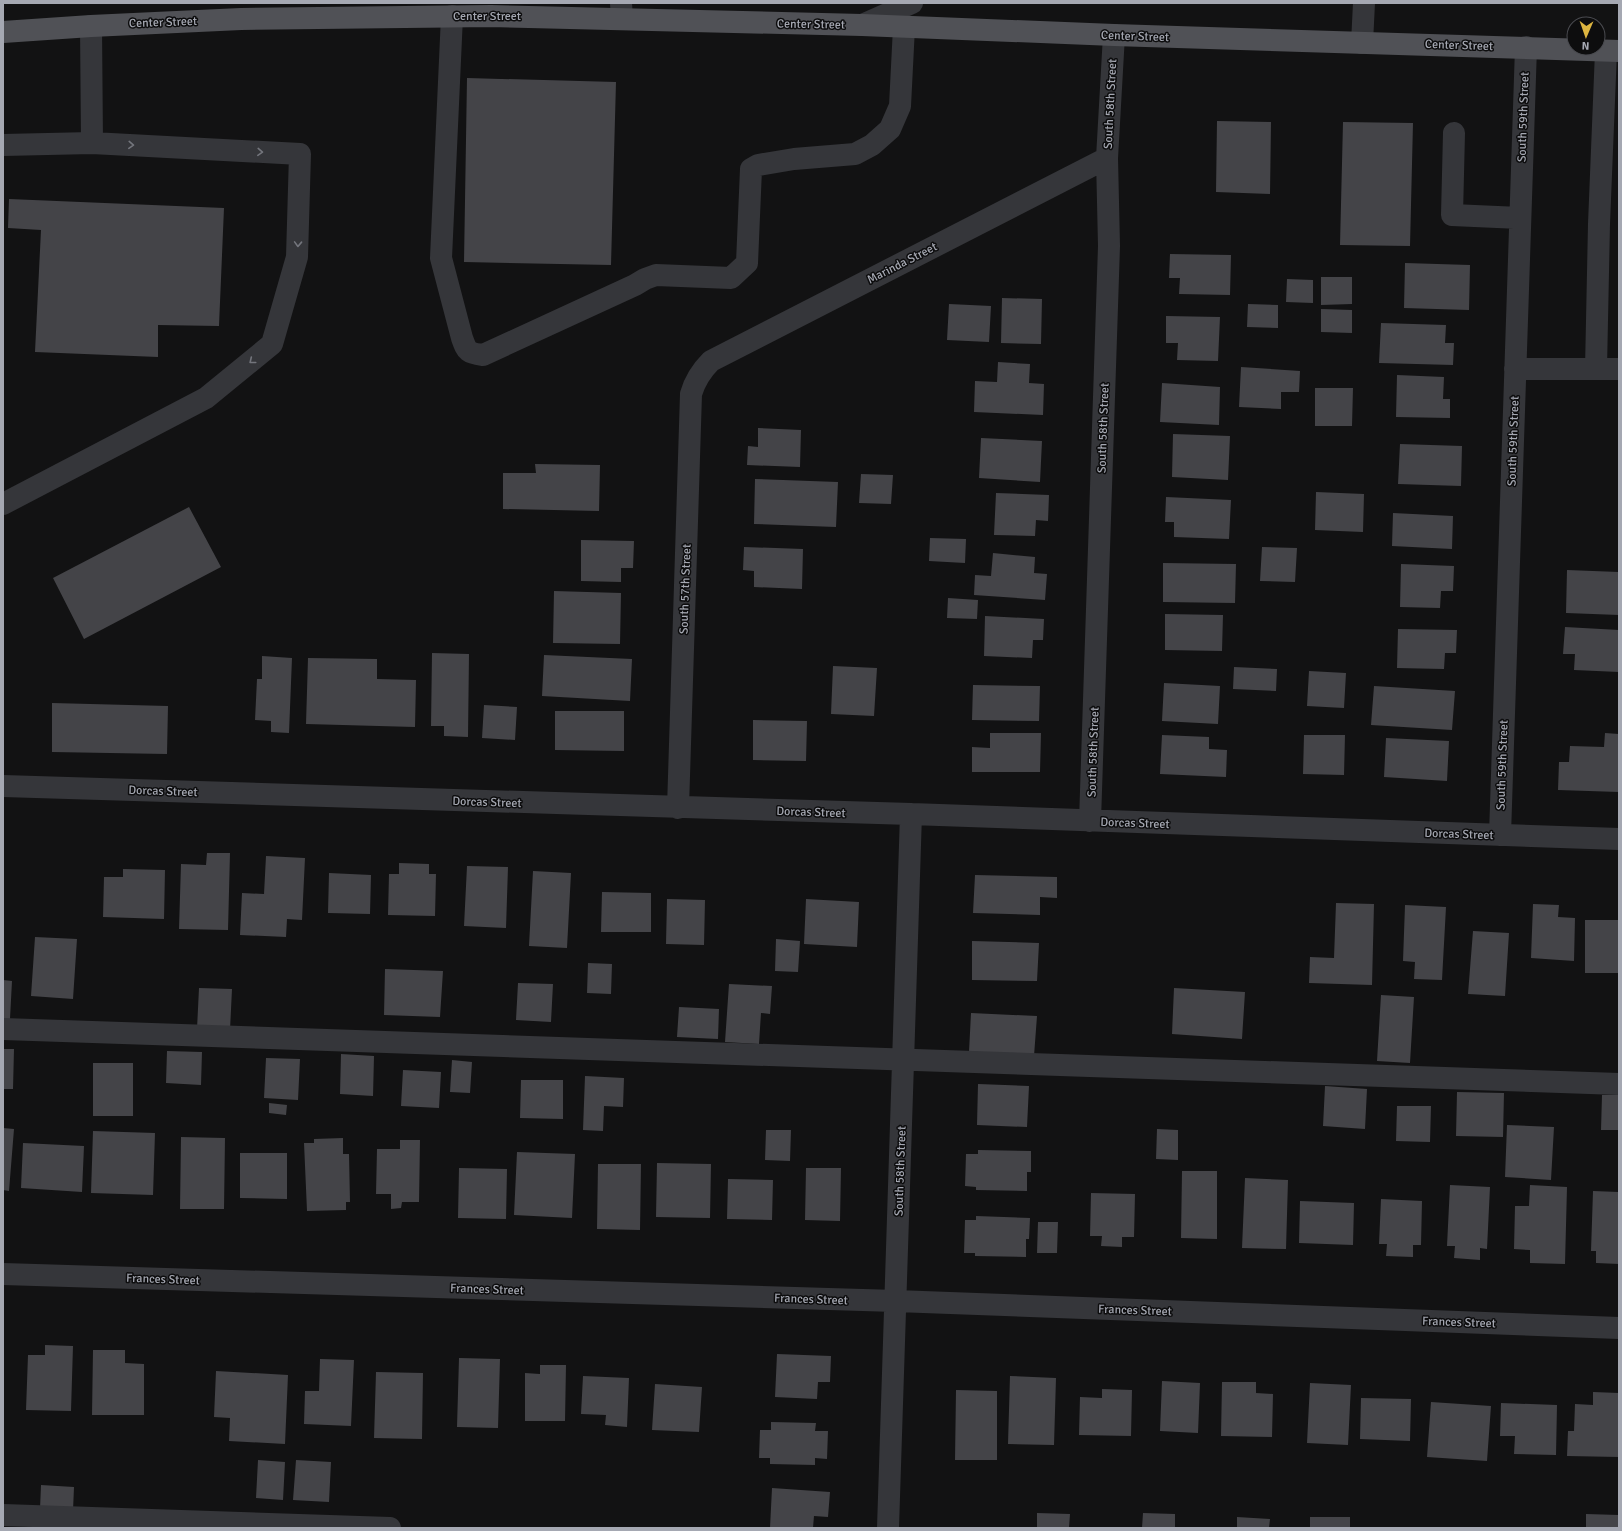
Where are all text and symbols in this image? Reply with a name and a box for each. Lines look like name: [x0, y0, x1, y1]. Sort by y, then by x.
street label: Center Street: [453, 9, 521, 24]
street label: Center Street: [129, 14, 197, 31]
street label: Center Street: [777, 16, 845, 33]
north arrow: [1566, 16, 1606, 56]
street label: Center Street: [1101, 28, 1169, 45]
street label: Center Street: [1425, 37, 1493, 54]
text: N: [1582, 39, 1590, 52]
street label: South 58th Street: [1101, 58, 1120, 150]
street label: South 59th Street: [1514, 72, 1533, 162]
one-way arrow: [128, 141, 134, 150]
one-way arrow: [257, 148, 263, 156]
street label: Marinda Street: [865, 239, 940, 288]
one-way arrow: [293, 241, 302, 247]
one-way arrow: [249, 356, 256, 363]
street label: South 58th Street: [1094, 383, 1113, 473]
street label: South 59th Street: [1504, 396, 1523, 486]
street label: South 57th Street: [676, 544, 695, 634]
street label: South 58th Street: [1084, 707, 1103, 797]
street label: South 59th Street: [1493, 720, 1512, 810]
street label: Dorcas Street: [128, 783, 198, 800]
street label: Dorcas Street: [452, 794, 522, 811]
street label: Dorcas Street: [776, 804, 846, 821]
street label: Dorcas Street: [1100, 815, 1170, 832]
street label: Dorcas Street: [1424, 826, 1494, 843]
street label: South 58th Street: [891, 1126, 910, 1216]
street label: Frances Street: [126, 1271, 200, 1288]
street label: Frances Street: [450, 1281, 524, 1298]
street label: Frances Street: [774, 1291, 848, 1308]
street label: Frances Street: [1098, 1302, 1172, 1319]
street label: Frances Street: [1422, 1314, 1496, 1331]

